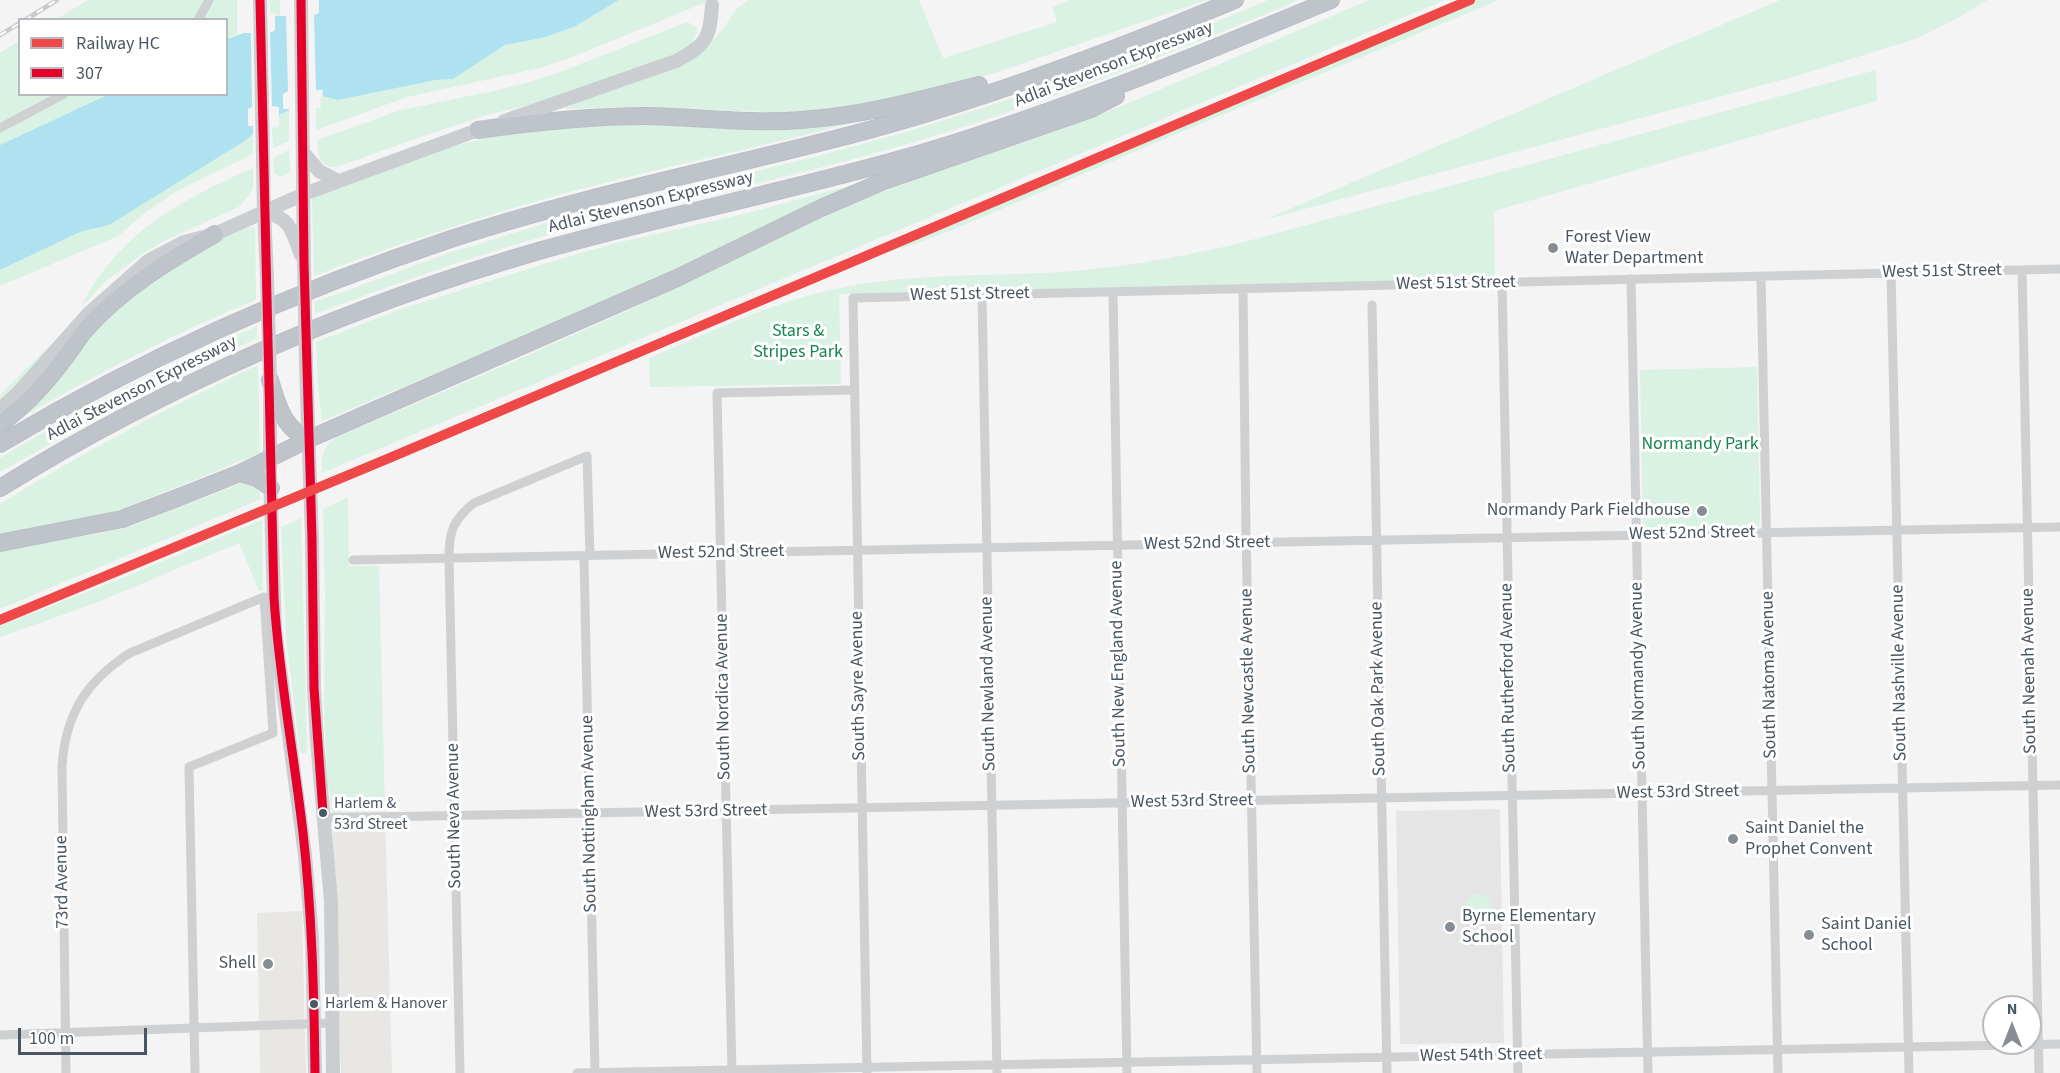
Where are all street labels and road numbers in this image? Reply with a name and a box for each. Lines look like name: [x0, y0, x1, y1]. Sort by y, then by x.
street label: Adlai Stevenson Expressway: [1012, 17, 1216, 113]
street label: Adlai Stevenson Expressway: [546, 167, 756, 239]
street label: West 51st Street: [1882, 260, 2002, 284]
street label: West 51st Street: [1396, 272, 1516, 296]
street label: West 51st Street: [910, 283, 1030, 307]
street label: Adlai Stevenson Expressway: [43, 332, 241, 446]
street label: West 52nd Street: [1629, 522, 1755, 546]
street label: West 52nd Street: [1144, 532, 1270, 556]
street label: West 52nd Street: [658, 541, 784, 565]
street label: South New England Avenue: [1106, 560, 1132, 768]
street label: South Normandy Avenue: [1627, 582, 1651, 770]
street label: South Rutherford Avenue: [1497, 583, 1521, 773]
street label: South Nashville Avenue: [1888, 584, 1912, 762]
street label: South Newcastle Avenue: [1237, 588, 1261, 774]
street label: South Neenah Avenue: [2018, 588, 2042, 754]
street label: South Natoma Avenue: [1758, 591, 1782, 759]
street label: South Newland Avenue: [977, 596, 1001, 772]
street label: South Oak Park Avenue: [1367, 601, 1391, 777]
street label: South Sayre Avenue: [847, 611, 871, 761]
street label: South Nordica Avenue: [712, 613, 736, 781]
street label: South Nottingham Avenue: [577, 715, 603, 913]
street label: South Neva Avenue: [443, 743, 467, 889]
street label: West 53rd Street: [1617, 781, 1739, 805]
street label: West 53rd Street: [1131, 790, 1253, 814]
street label: West 53rd Street: [645, 800, 767, 824]
street label: 73rd Avenue: [51, 835, 75, 929]
street label: West 54th Street: [1420, 1044, 1542, 1068]

